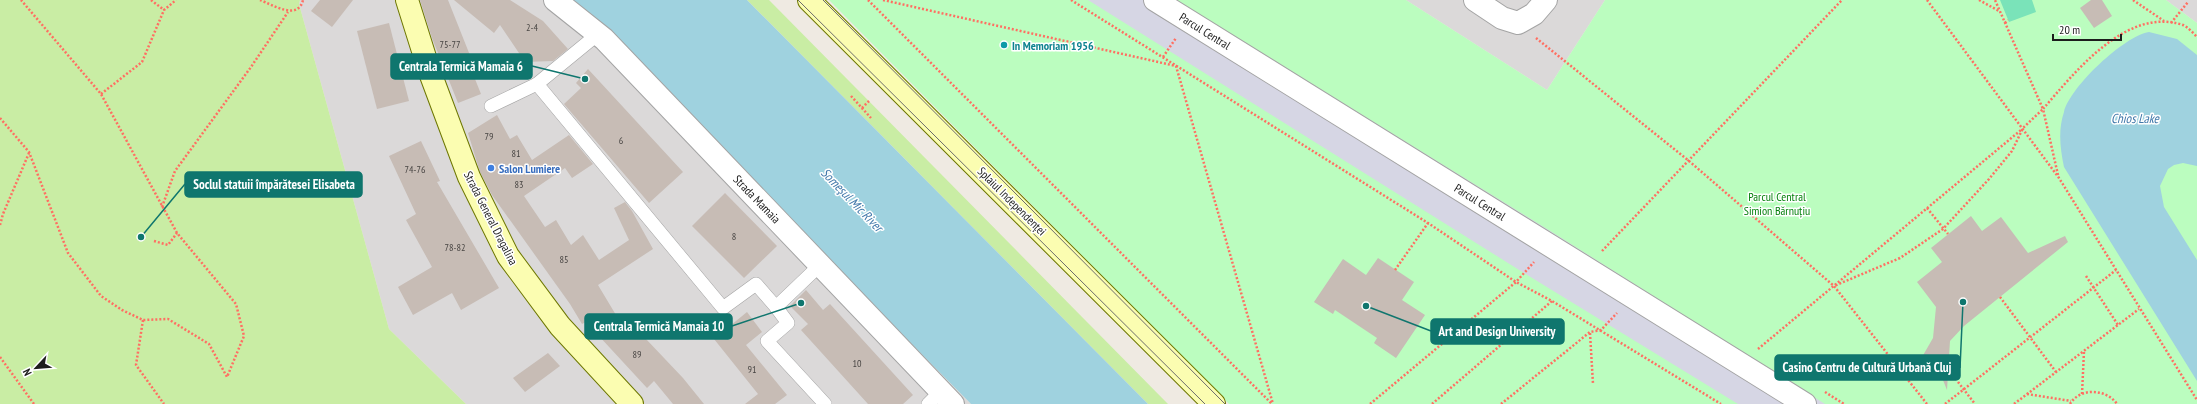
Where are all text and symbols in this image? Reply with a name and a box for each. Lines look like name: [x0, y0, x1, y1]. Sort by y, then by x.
street label: Parcul Central: [1177, 9, 1234, 53]
scale bar: [2053, 16, 2121, 42]
house number: 2-4: [526, 21, 538, 34]
text: 20 m: [2059, 22, 2080, 37]
house number: 75-77: [440, 38, 460, 51]
place label: In Memoriam 1956: [1012, 38, 1094, 53]
marker: In Memoriam 1956: [999, 40, 1009, 50]
callout: Centrala Termică Mamaia 6: [391, 54, 532, 79]
text: Centrala Termică Mamaia 6: [399, 58, 523, 75]
water label: Chios Lake: [2111, 110, 2161, 127]
house number: 79: [485, 130, 494, 143]
house number: 6: [619, 134, 624, 147]
house number: 81: [512, 147, 521, 160]
place label: Salon Lumiere: [499, 161, 560, 176]
house number: 74-76: [405, 163, 426, 176]
marker: Salon Lumiere: [486, 163, 496, 173]
street label: Splaiul Independenței: [975, 164, 1049, 238]
water label: Someşul Mic River: [817, 165, 888, 237]
street label: Strada General Dragalina: [461, 169, 521, 268]
callout: Soclul statuii împărătesei Elisabeta: [185, 172, 362, 197]
street label: Strada Mamaia: [730, 172, 784, 226]
text: Soclul statuii împărătesei Elisabeta: [193, 176, 355, 193]
house number: 83: [515, 178, 524, 191]
street label: Parcul Central: [1452, 180, 1509, 224]
park label: Parcul Central Simion Bărnuțiu: [1744, 189, 1810, 218]
house number: 8: [732, 230, 736, 243]
house number: 78-82: [445, 241, 465, 254]
house number: 85: [560, 253, 569, 266]
callout: Centrala Termică Mamaia 10: [585, 314, 732, 339]
text: Centrala Termică Mamaia 10: [594, 318, 724, 335]
callout: Art and Design University: [1431, 319, 1564, 344]
text: Art and Design University: [1437, 323, 1556, 340]
north arrow: [16, 348, 56, 388]
house number: 89: [633, 348, 642, 361]
callout: Casino Centru de Cultură Urbană Cluj: [1775, 355, 1960, 380]
house number: 10: [853, 357, 862, 370]
text: Casino Centru de Cultură Urbană Cluj: [1782, 359, 1952, 376]
house number: 91: [748, 363, 757, 376]
text: N: [19, 367, 35, 378]

